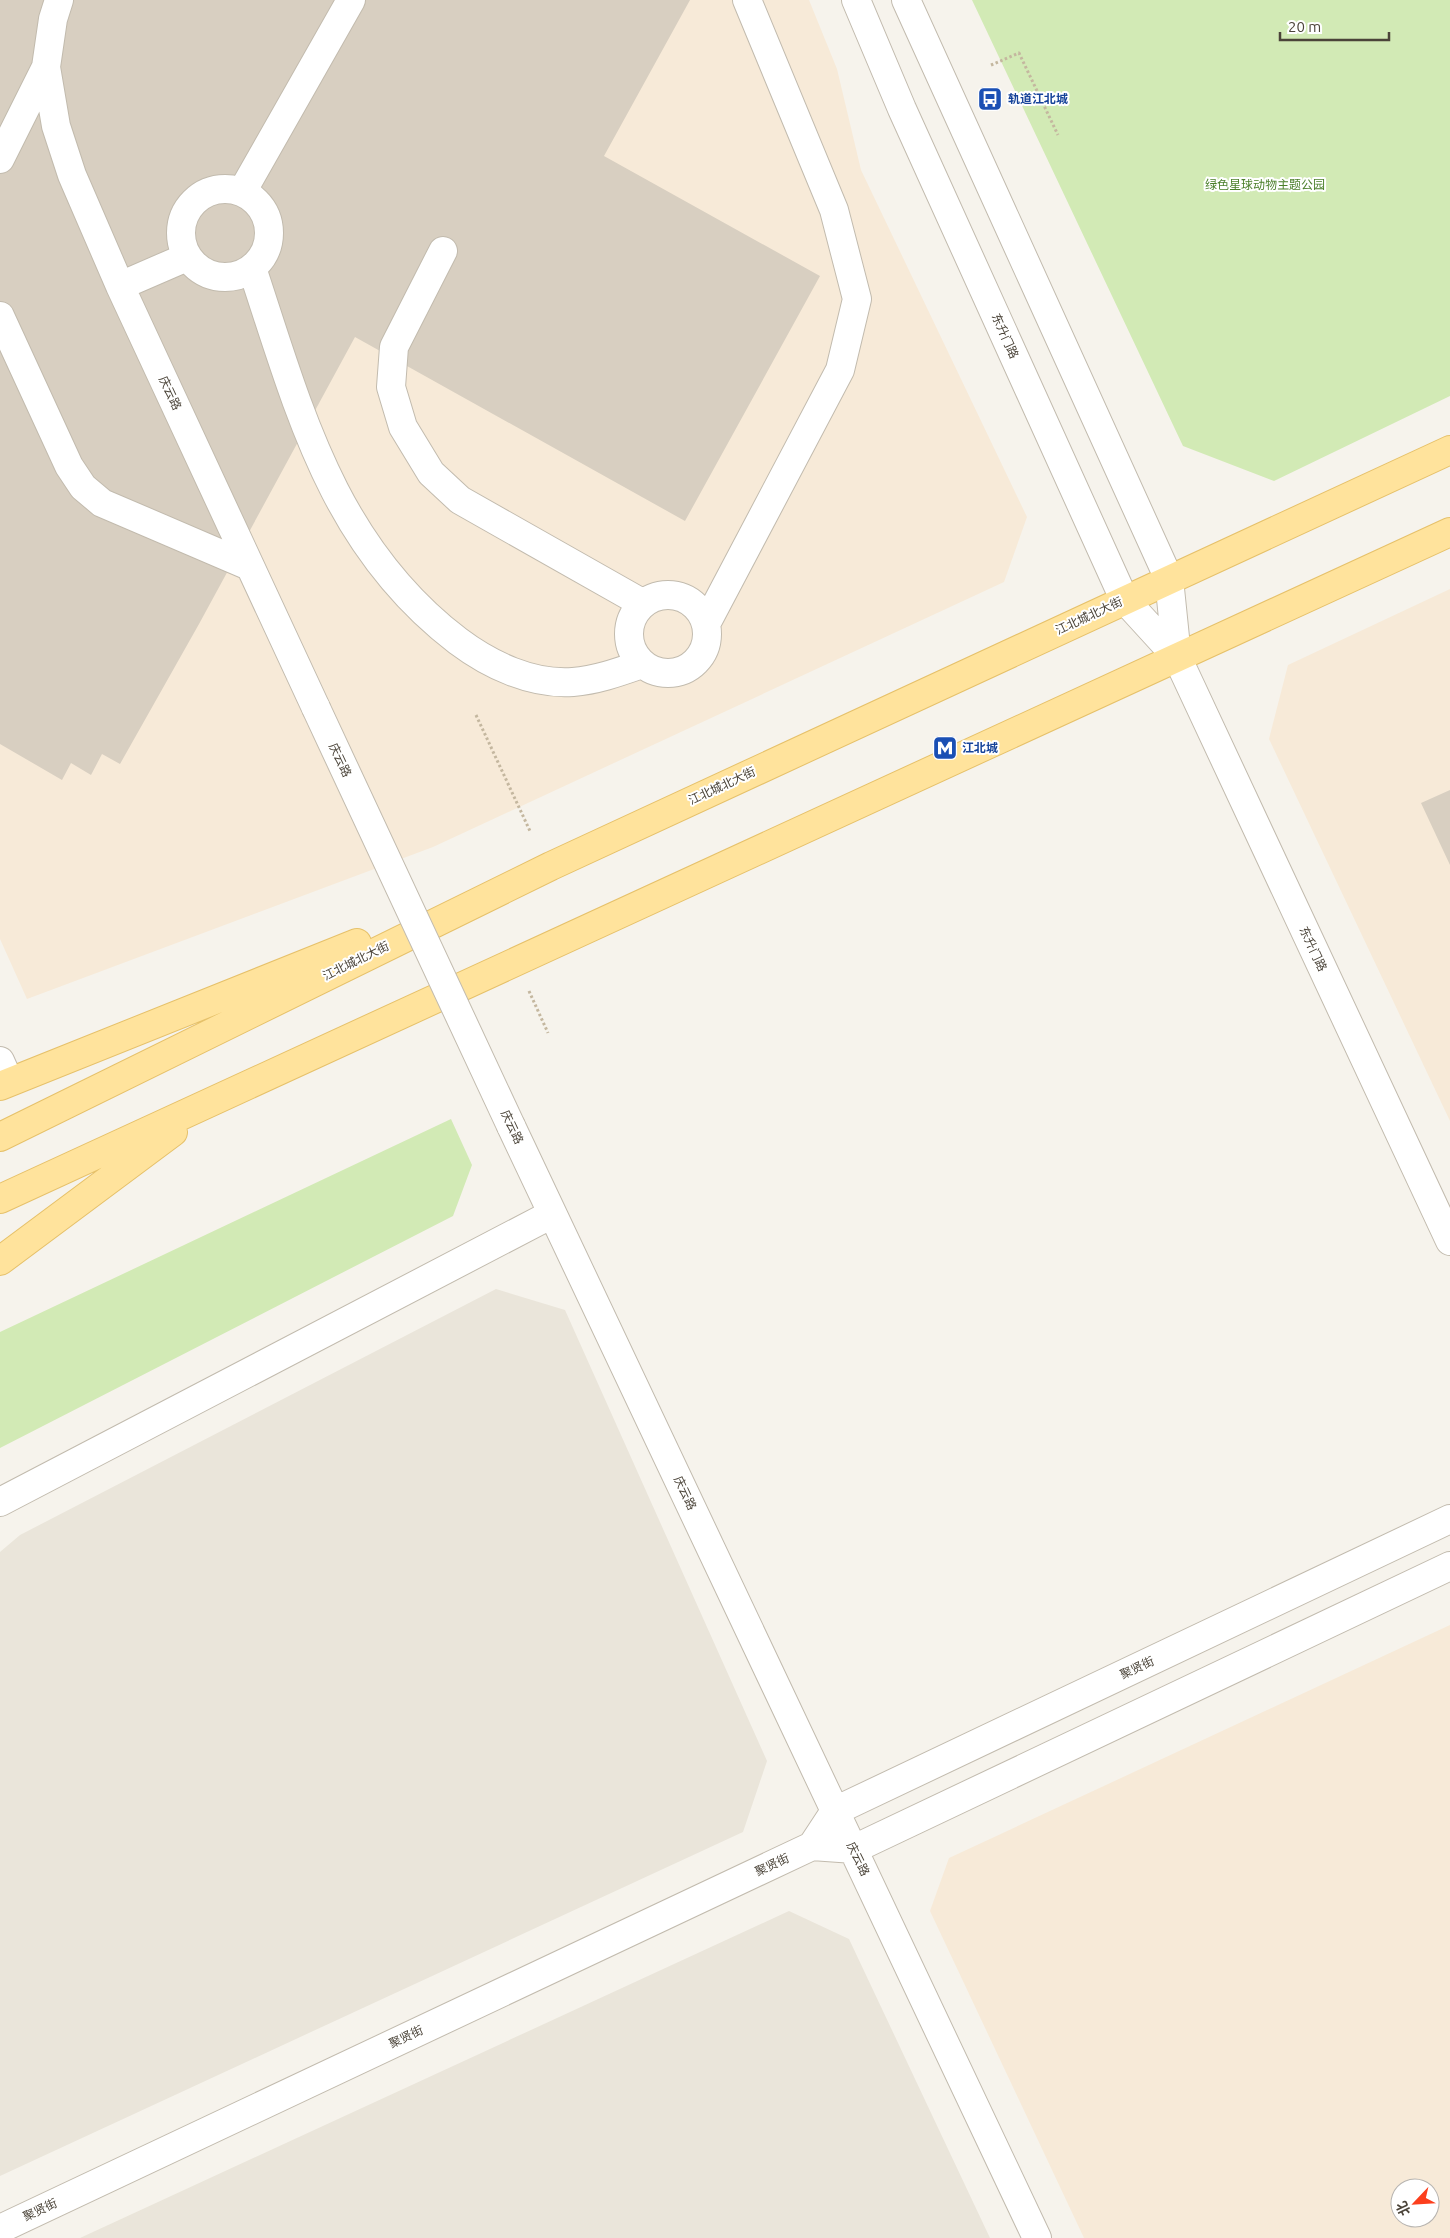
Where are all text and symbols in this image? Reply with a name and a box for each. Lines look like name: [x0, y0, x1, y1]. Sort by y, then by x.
scale bar: [1280, 10, 1389, 42]
text: 20 m: [1288, 18, 1321, 35]
bus stop icon: 轨道江北城: [977, 86, 1003, 112]
place label: 轨道江北城: [1008, 92, 1068, 105]
park label: 绿色星球动物主题公园: [1205, 178, 1325, 191]
street label: 东升门路: [990, 311, 1021, 360]
street label: 庆云路: [157, 374, 184, 412]
street label: 江北城北大街: [1053, 594, 1124, 637]
metro station icon: 江北城: [932, 735, 958, 761]
street label: 庆云路: [327, 741, 354, 779]
place label: 江北城: [962, 741, 998, 754]
street label: 江北城北大街: [686, 764, 757, 807]
street label: 东升门路: [1297, 924, 1329, 973]
street label: 江北城北大街: [321, 939, 391, 982]
street label: 庆云路: [499, 1108, 526, 1146]
street label: 庆云路: [672, 1474, 699, 1512]
street label: 聚贤街: [1118, 1654, 1156, 1681]
street label: 庆云路: [845, 1840, 872, 1878]
street label: 聚贤街: [753, 1851, 791, 1878]
street label: 聚贤街: [387, 2023, 425, 2050]
north arrow: [1390, 2178, 1440, 2228]
street label: 聚贤街: [21, 2196, 59, 2223]
text: 北: [1393, 2199, 1413, 2218]

